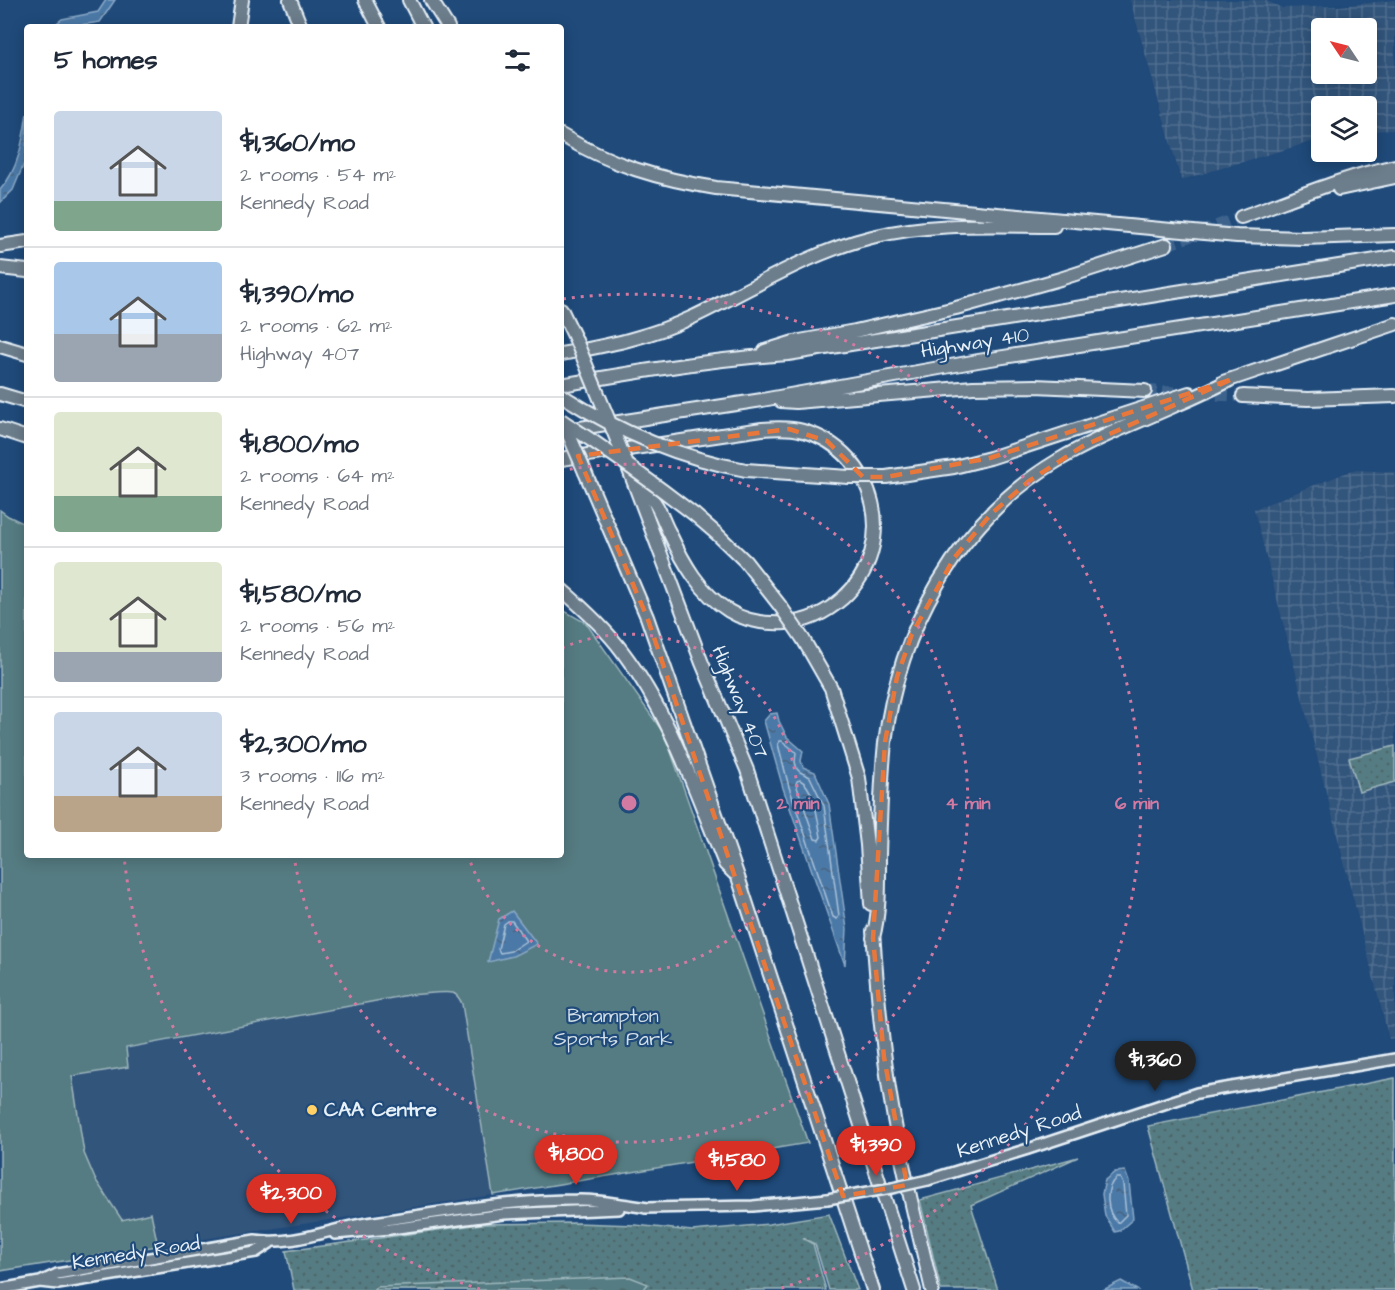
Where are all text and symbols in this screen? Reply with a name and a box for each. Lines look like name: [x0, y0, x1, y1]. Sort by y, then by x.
north arrow: [1311, 18, 1377, 84]
map controls: [1311, 18, 1377, 162]
text: 5 homes: [54, 42, 158, 78]
icon: filters: [501, 44, 534, 77]
button: layers: [1311, 96, 1377, 162]
text: $1,360/mo: [240, 125, 355, 161]
icon: home: [102, 135, 174, 207]
text: 2 rooms · 54 m²: [240, 161, 396, 189]
text: Kennedy Road: [240, 189, 369, 217]
text: $1,390/mo: [240, 276, 354, 312]
icon: home: [102, 286, 174, 358]
text: 2 rooms · 62 m²: [240, 312, 392, 340]
street label: Highway 410: [919, 321, 1032, 366]
text: Highway 407: [240, 340, 359, 368]
text: $1,800/mo: [240, 426, 359, 462]
icon: home: [102, 436, 174, 508]
text: 2 rooms · 64 m²: [240, 462, 395, 490]
text: Kennedy Road: [240, 490, 369, 518]
text: $1,580/mo: [240, 576, 361, 612]
icon: home: [102, 586, 174, 658]
text: 2 rooms · 56 m²: [240, 612, 395, 640]
text: Kennedy Road: [240, 640, 369, 668]
street label: Highway 407: [704, 641, 775, 763]
text: $2,300/mo: [240, 726, 367, 762]
icon: home: [102, 736, 174, 808]
text: 3 rooms · 116 m²: [240, 762, 385, 790]
text: Kennedy Road: [240, 790, 369, 818]
text: 2 min: [775, 791, 820, 816]
text: 4 min: [945, 791, 991, 816]
text: 6 min: [1115, 791, 1159, 816]
centre of rings: [619, 793, 639, 813]
park label: Brampton Sports Park: [554, 1002, 672, 1053]
pin: $1,360: [1106, 1041, 1204, 1092]
text: $1,360: [1129, 1046, 1181, 1074]
place label: CAA Centre: [324, 1096, 437, 1124]
street label: Kennedy Road: [953, 1099, 1085, 1166]
marker: CAA Centre: [305, 1103, 319, 1117]
pin: $1,390: [827, 1126, 925, 1177]
text: $1,390: [850, 1131, 902, 1159]
pin: $1,800: [527, 1135, 625, 1186]
text: $1,800: [548, 1140, 604, 1168]
pin: $1,580: [688, 1141, 786, 1192]
text: $1,580: [709, 1146, 766, 1174]
pin: $2,300: [242, 1174, 340, 1225]
text: $2,300: [260, 1179, 322, 1207]
street label: Kennedy Road: [70, 1229, 202, 1278]

